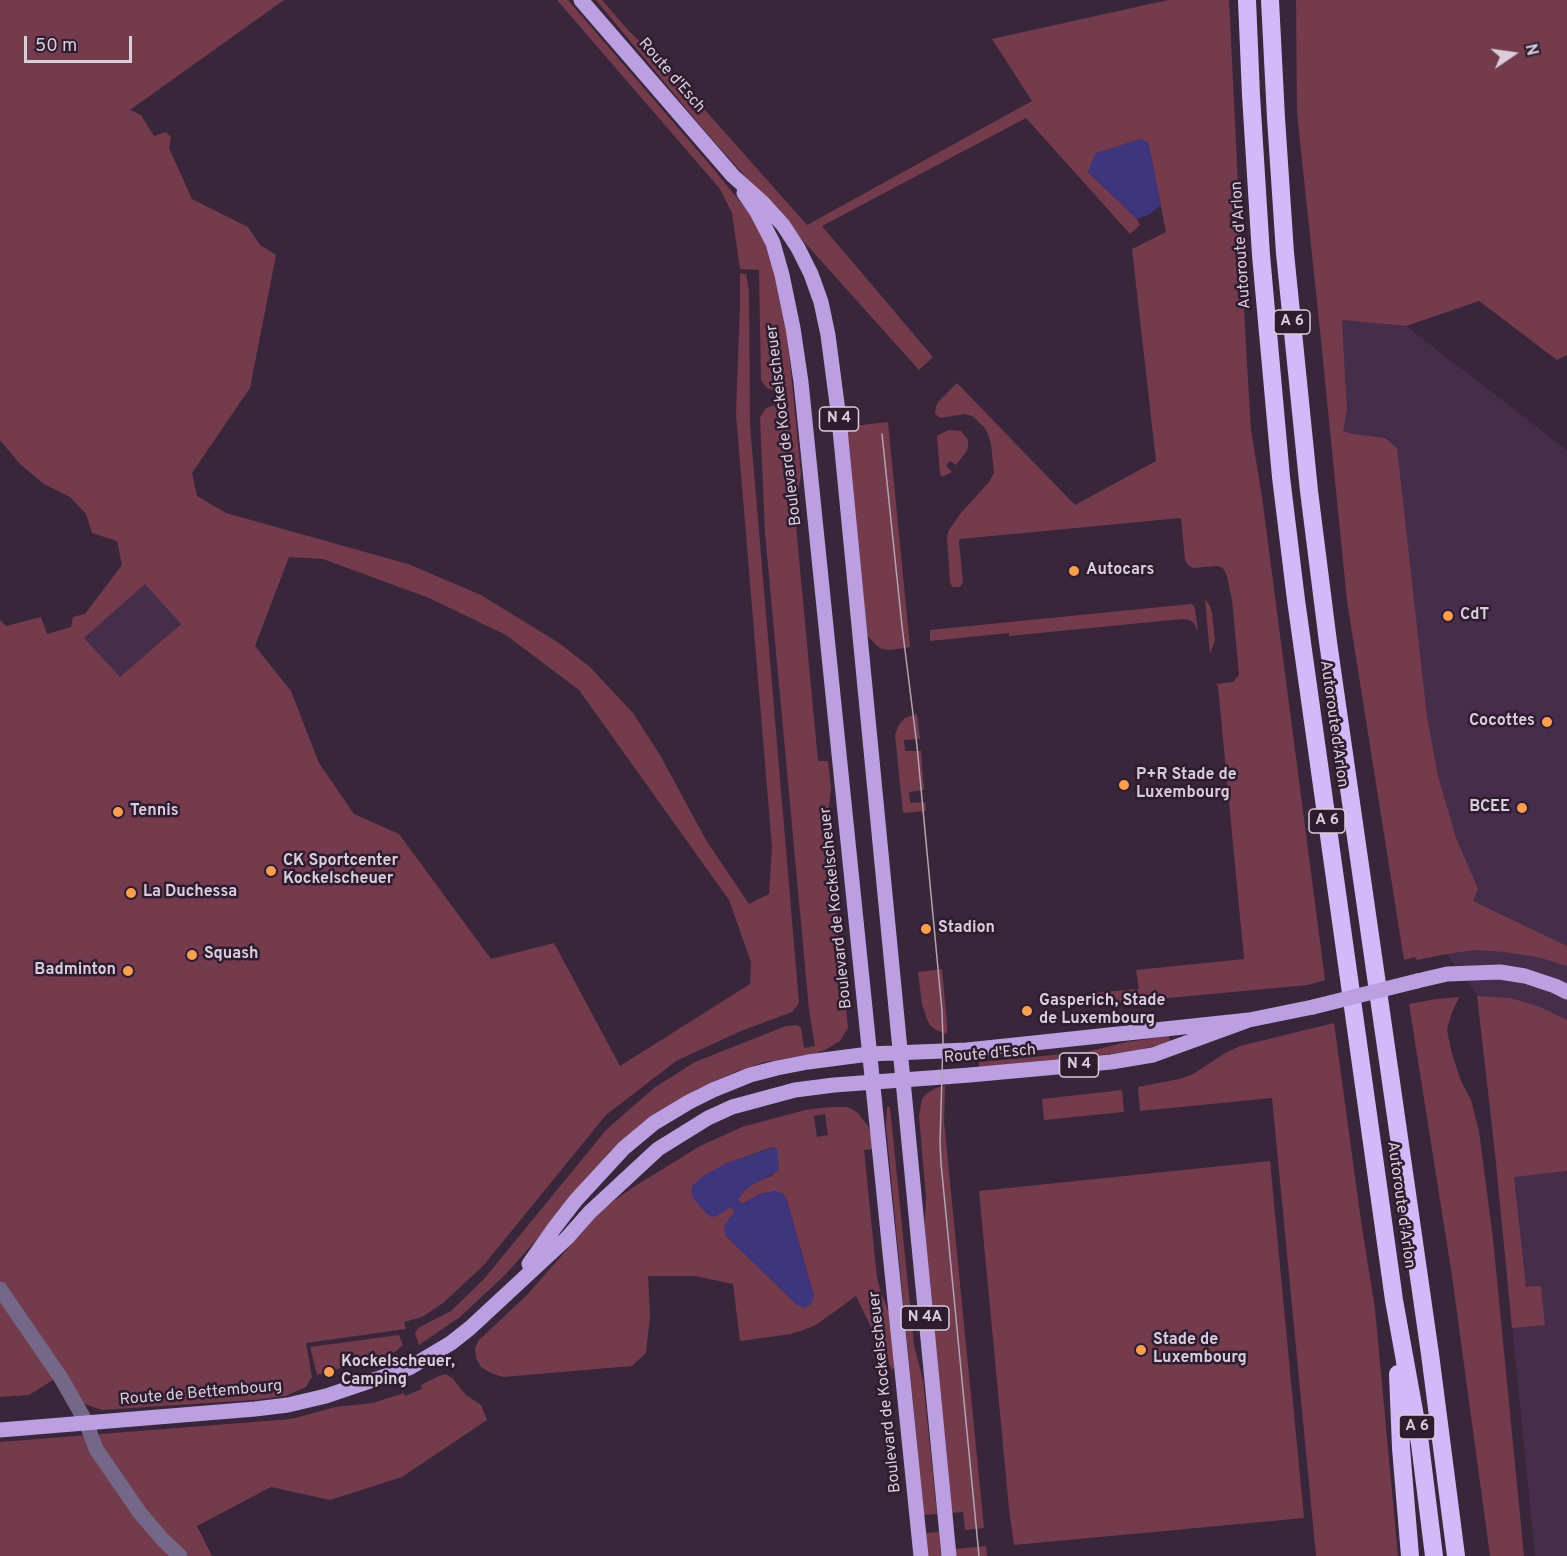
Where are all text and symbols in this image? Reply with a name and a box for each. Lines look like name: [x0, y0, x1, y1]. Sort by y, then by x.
scale bar: [27, 24, 135, 62]
north arrow: [1483, 24, 1543, 84]
text: 50 m: [35, 35, 77, 58]
street label: Route d'Esch: [633, 35, 709, 117]
text: N: [1520, 42, 1542, 58]
street label: Autoroute d'Arlon: [1228, 180, 1256, 310]
road number: A 6: [1274, 310, 1310, 334]
street label: Boulevard de Kockelscheuer: [763, 323, 807, 527]
road number: N 4: [820, 407, 858, 431]
place label: Autocars: [1086, 561, 1154, 581]
marker: Autocars: [1067, 564, 1081, 578]
place label: CdT: [1460, 606, 1489, 626]
marker: CdT: [1441, 609, 1455, 623]
street label: Autoroute d'Arlon: [1315, 659, 1351, 789]
place label: Cocottes: [1469, 712, 1535, 732]
marker: Cocottes: [1540, 715, 1554, 729]
place label: P+R Stade de Luxembourg: [1136, 766, 1237, 804]
marker: P+R Stade de Luxembourg: [1117, 778, 1131, 792]
place label: BCEE: [1469, 798, 1510, 818]
marker: BCEE: [1515, 801, 1529, 815]
place label: Tennis: [130, 802, 179, 822]
marker: Tennis: [111, 805, 125, 819]
street label: Boulevard de Kockelscheuer: [817, 806, 857, 1010]
road number: A 6: [1309, 809, 1345, 833]
place label: CK Sportcenter Kockelscheuer: [283, 852, 398, 890]
marker: CK Sportcenter Kockelscheuer: [264, 864, 278, 878]
place label: La Duchessa: [143, 883, 237, 903]
marker: La Duchessa: [124, 886, 138, 900]
place label: Stadion: [938, 919, 995, 939]
marker: Stadion: [919, 922, 933, 936]
place label: Squash: [204, 945, 259, 965]
marker: Squash: [185, 948, 199, 962]
place label: Badminton: [34, 961, 116, 981]
marker: Badminton: [121, 964, 135, 978]
place label: Gasperich, Stade de Luxembourg: [1039, 992, 1165, 1030]
marker: Gasperich, Stade de Luxembourg: [1020, 1004, 1034, 1018]
street label: Route d'Esch: [943, 1041, 1037, 1069]
road number: N 4: [1060, 1053, 1098, 1077]
street label: Autoroute d'Arlon: [1382, 1140, 1418, 1270]
street label: Boulevard de Kockelscheuer: [866, 1290, 906, 1494]
road number: N 4A: [901, 1306, 949, 1330]
place label: Stade de Luxembourg: [1153, 1331, 1247, 1369]
marker: Stade de Luxembourg: [1134, 1343, 1148, 1357]
place label: Kockelscheuer, Camping: [341, 1353, 455, 1391]
marker: Kockelscheuer, Camping: [322, 1365, 336, 1379]
street label: Route de Bettembourg: [119, 1377, 283, 1411]
road number: A 6: [1399, 1415, 1435, 1439]

